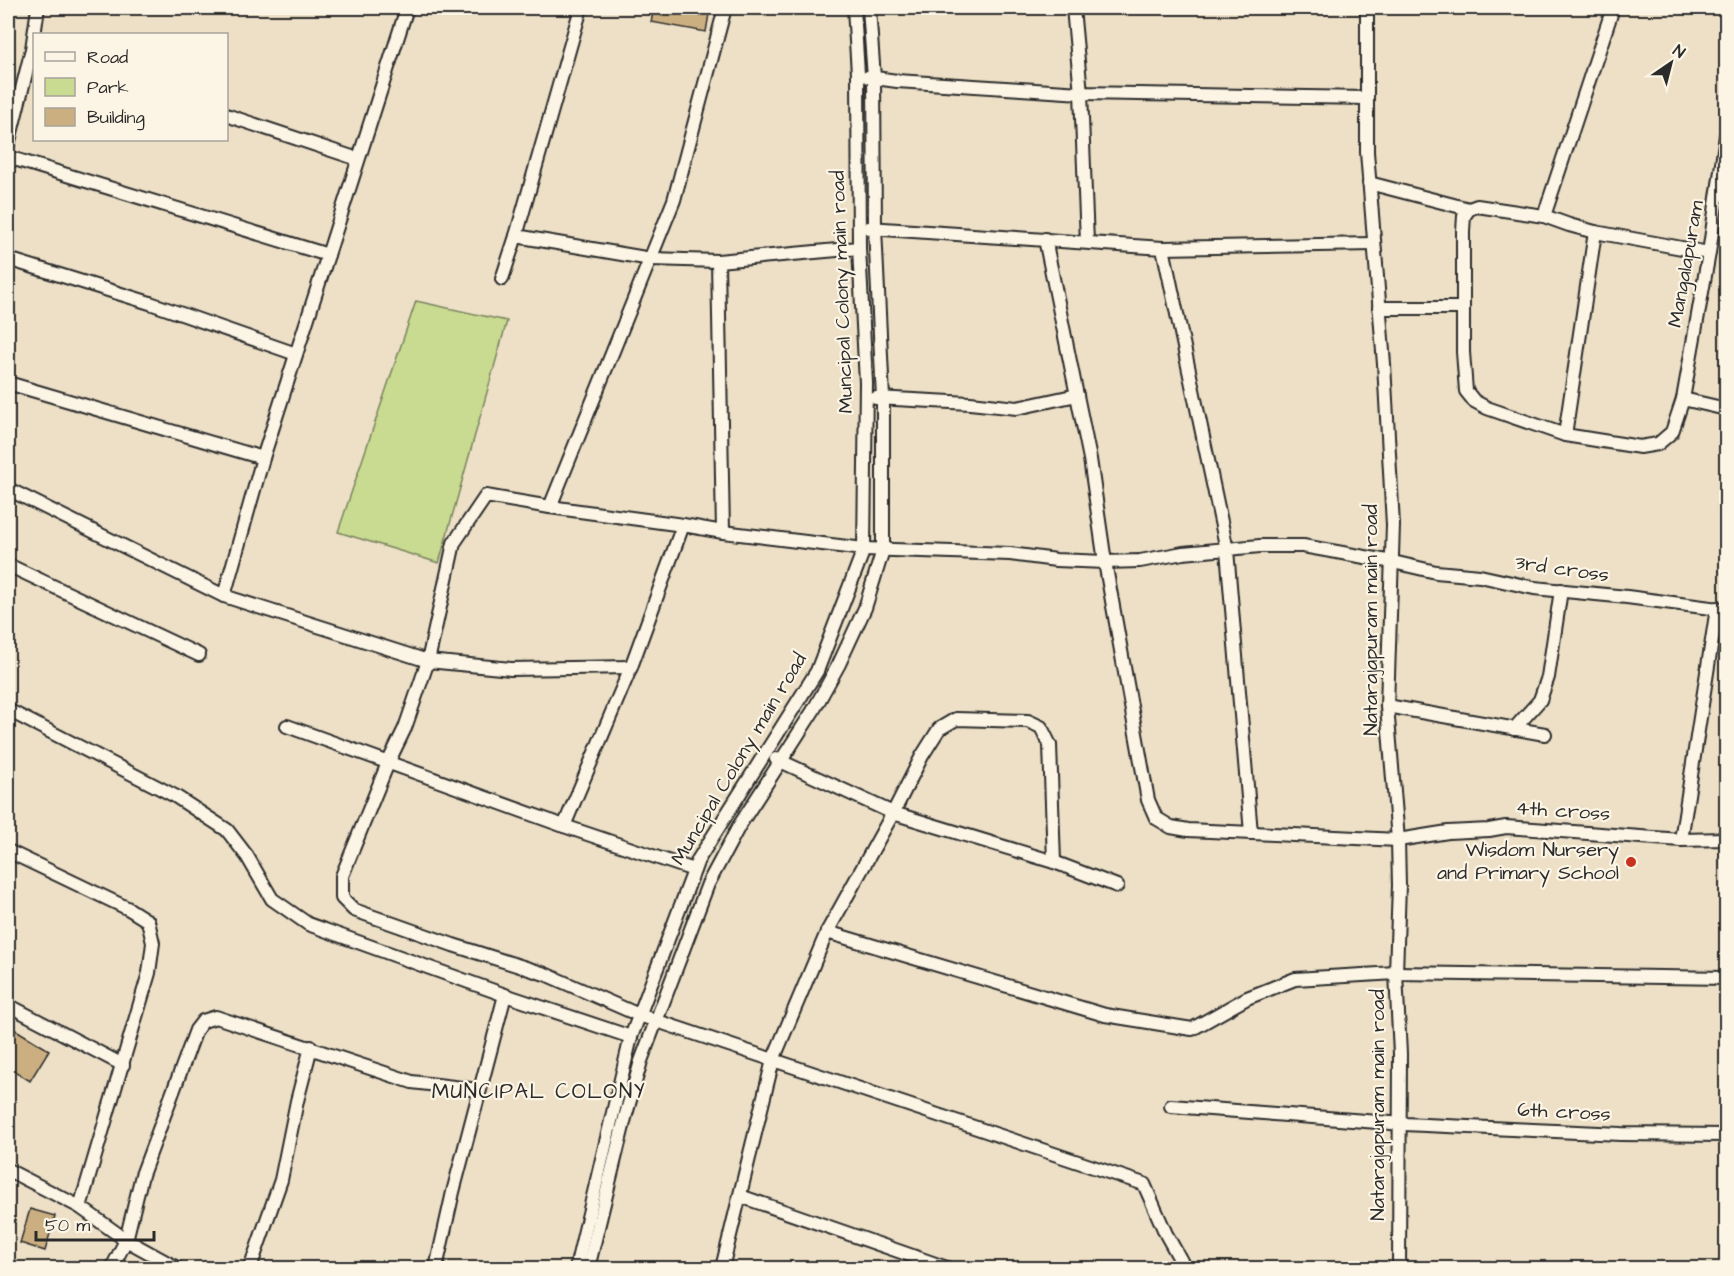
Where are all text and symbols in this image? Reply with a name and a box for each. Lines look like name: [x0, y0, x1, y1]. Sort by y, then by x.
legend: [33, 33, 228, 141]
north arrow: [1641, 33, 1701, 93]
text: N: [1669, 40, 1689, 63]
text: Road: [87, 45, 128, 70]
text: Park: [87, 75, 129, 100]
text: Building: [87, 105, 145, 131]
street label: Muncipal Colony main road: [824, 170, 861, 414]
street label: Mangalapuram: [1661, 198, 1712, 330]
street label: Natarajapuram main road: [1357, 504, 1385, 736]
street label: 3rd cross: [1513, 549, 1611, 589]
street label: Muncipal Colony main road: [664, 648, 814, 871]
street label: 4th cross: [1515, 794, 1611, 828]
place label: Wisdom Nursery and Primary School: [1437, 836, 1619, 888]
marker: Wisdom Nursery and Primary School: [1624, 855, 1638, 869]
street label: Natarajapuram main road: [1364, 989, 1392, 1221]
district label: MUNCIPAL COLONY: [432, 1077, 646, 1106]
street label: 6th cross: [1517, 1096, 1611, 1128]
scale bar: [36, 1204, 154, 1242]
text: 50 m: [45, 1213, 90, 1238]

